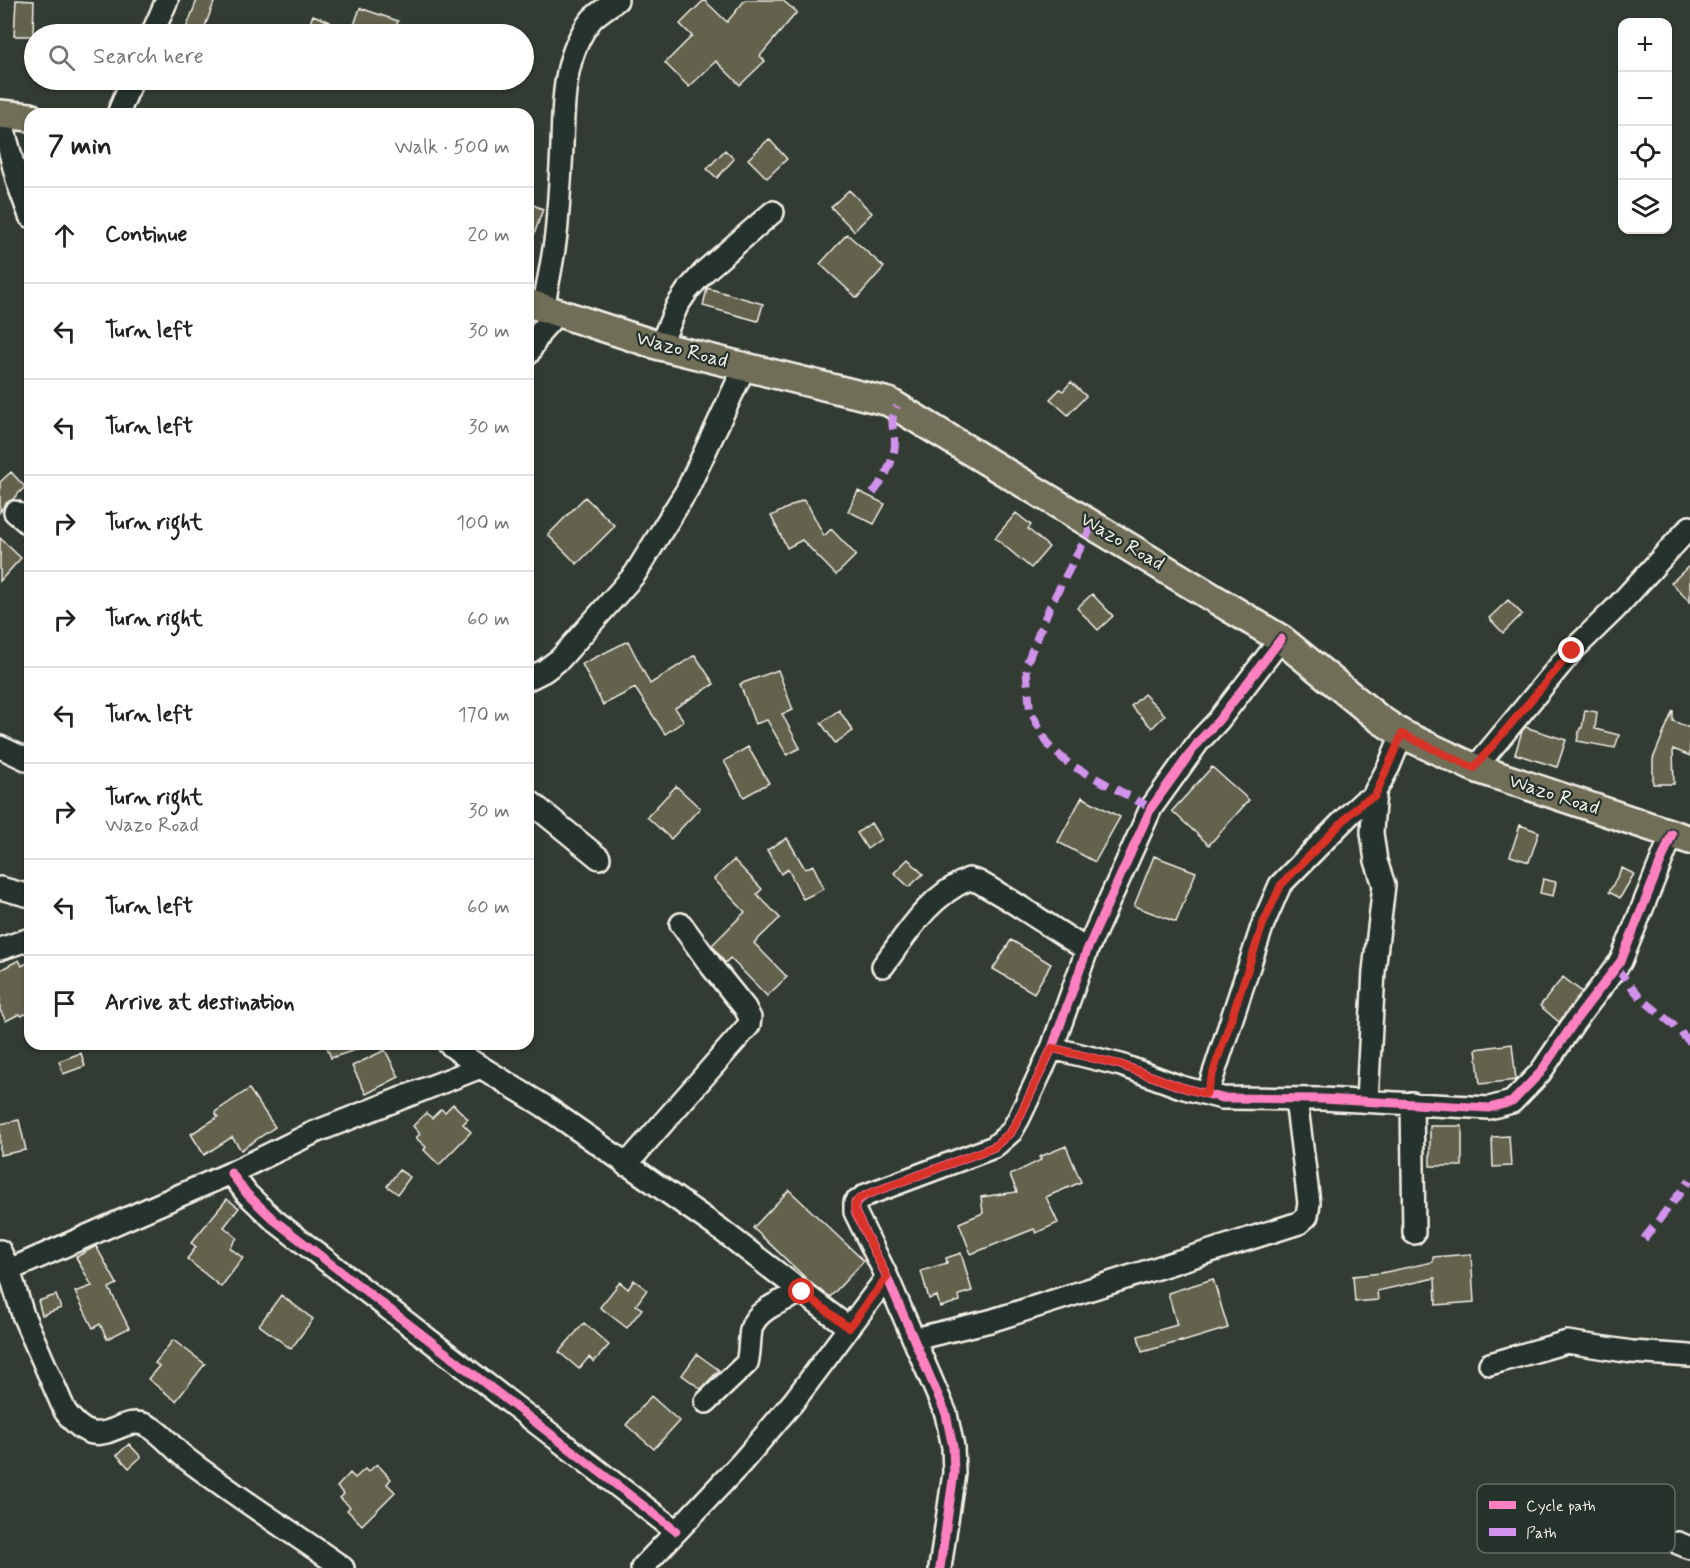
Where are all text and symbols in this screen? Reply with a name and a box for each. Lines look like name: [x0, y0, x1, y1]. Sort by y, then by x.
map controls: [1618, 18, 1672, 234]
button: +: [1618, 18, 1672, 72]
search box: [24, 24, 534, 90]
icon: search: [45, 41, 78, 74]
text: Search here: [93, 43, 204, 71]
button: −: [1618, 72, 1672, 126]
button: locate: [1618, 126, 1672, 180]
text: 7 min: [48, 130, 112, 164]
text: Walk · 500 m: [395, 134, 510, 161]
button: layers: [1618, 180, 1672, 234]
icon: ahead: [48, 219, 81, 252]
text: Continue: [105, 221, 187, 249]
text: 20 m: [467, 222, 510, 249]
icon: left: [48, 315, 81, 348]
text: Turn left: [105, 317, 193, 345]
text: 30 m: [468, 318, 510, 345]
street label: Wazo Road: [633, 325, 731, 375]
icon: left: [48, 411, 81, 444]
text: Turn left: [105, 413, 193, 441]
text: 30 m: [468, 414, 510, 441]
street label: Wazo Road: [1075, 506, 1169, 578]
icon: right: [48, 507, 81, 540]
text: Turn right: [105, 509, 203, 537]
text: 100 m: [456, 510, 510, 537]
icon: right: [48, 603, 81, 636]
text: Turn right: [105, 605, 203, 633]
text: 60 m: [467, 606, 510, 633]
route end: [1558, 637, 1584, 663]
icon: left: [48, 699, 81, 732]
text: Turn left: [105, 701, 193, 729]
text: 170 m: [458, 702, 510, 729]
street label: Wazo Road: [1505, 768, 1603, 822]
text: Turn right: [105, 784, 203, 812]
icon: right: [48, 795, 81, 828]
text: 30 m: [468, 798, 510, 825]
text: Wazo Road: [105, 812, 199, 839]
icon: left: [48, 891, 81, 924]
text: Turn left: [105, 893, 193, 921]
text: 60 m: [467, 894, 510, 921]
icon: arrive: [48, 987, 81, 1020]
text: Arrive at destination: [105, 989, 295, 1017]
route start: [788, 1278, 814, 1304]
legend: [1477, 1484, 1675, 1553]
text: Cycle path: [1526, 1496, 1596, 1517]
text: Path: [1526, 1523, 1557, 1544]

